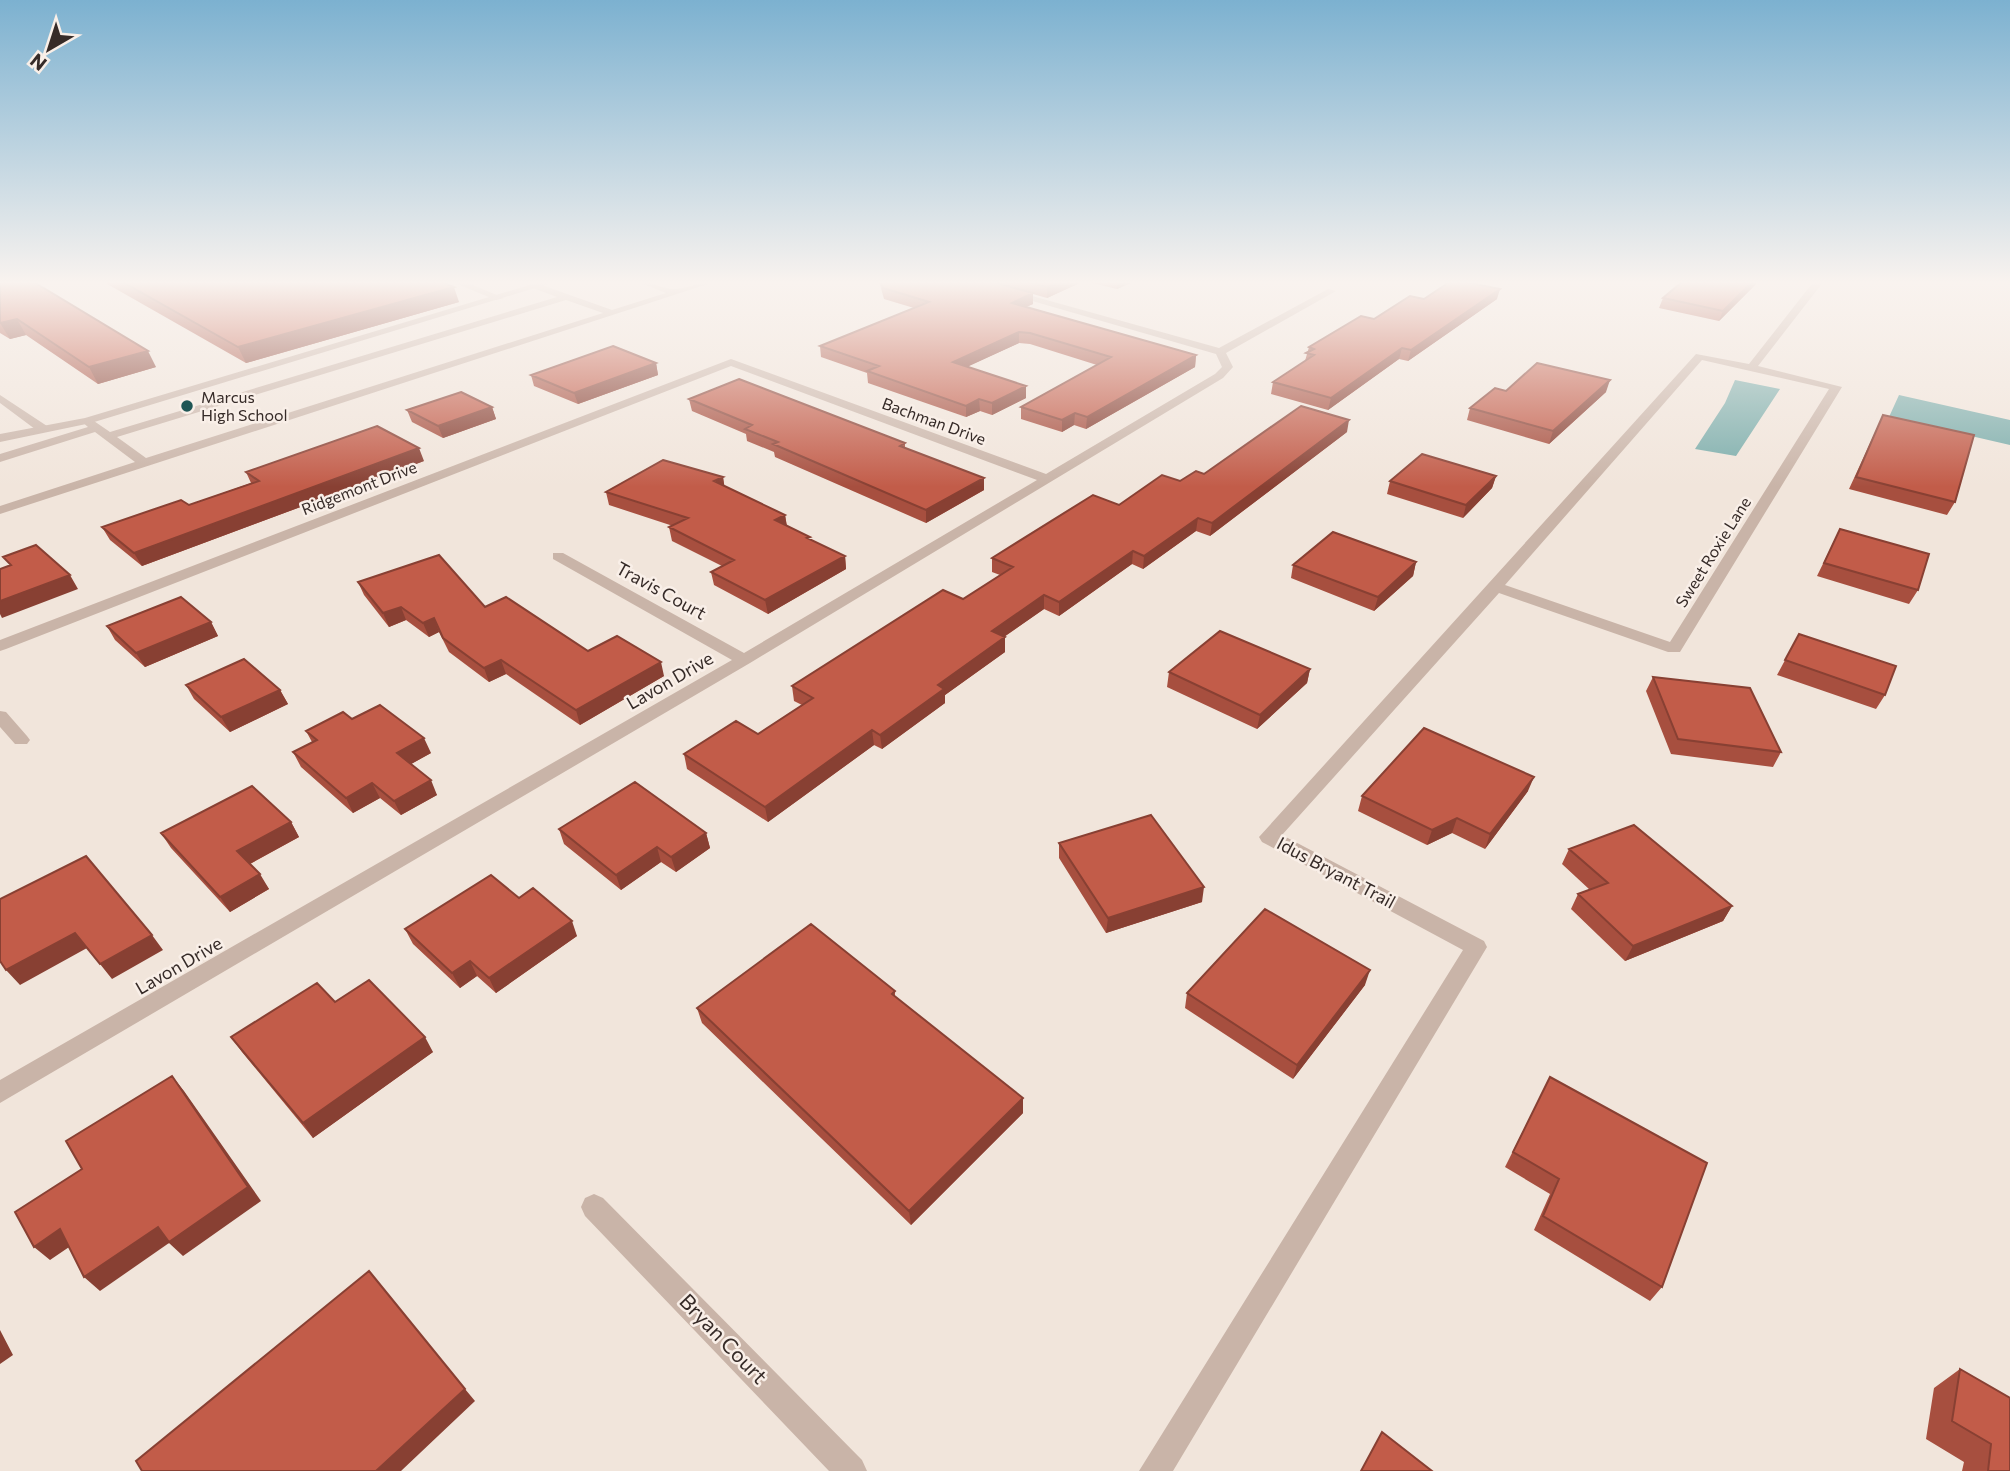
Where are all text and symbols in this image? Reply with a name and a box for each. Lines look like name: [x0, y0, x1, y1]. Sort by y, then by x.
north arrow: [14, 14, 84, 84]
text: N: [25, 49, 51, 76]
place label: Marcus High School: [201, 387, 288, 424]
street label: Bachman Drive: [880, 393, 989, 448]
marker: Marcus High School: [179, 398, 195, 414]
street label: Ridgemont Drive: [298, 457, 419, 518]
street label: Sweet Roxie Lane: [1671, 493, 1754, 610]
street label: Travis Court: [613, 556, 710, 624]
street label: Lavon Drive: [622, 646, 717, 714]
street label: Idus Bryant Trail: [1273, 832, 1400, 913]
street label: Lavon Drive: [131, 931, 226, 999]
street label: Bryan Court: [675, 1288, 773, 1388]

